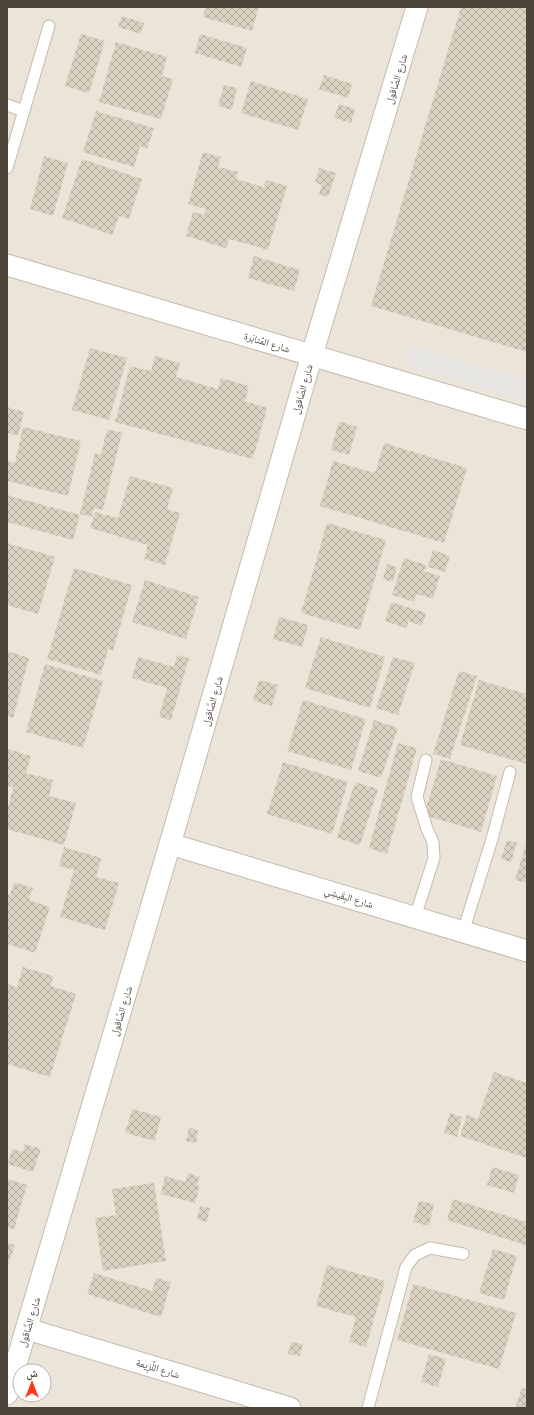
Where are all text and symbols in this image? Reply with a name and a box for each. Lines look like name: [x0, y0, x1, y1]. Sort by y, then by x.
street label: شارع الصَّاقول: [383, 52, 410, 106]
street label: شارع المُثابَرة: [242, 329, 292, 356]
street label: شارع الصَّاقول: [289, 362, 316, 416]
street label: شارع الصَّاقول: [199, 674, 226, 728]
street label: شارع البِقَيشِي: [322, 884, 375, 913]
street label: شارع الصَّاقول: [108, 984, 135, 1038]
street label: شارع الصَّاقول: [16, 1295, 43, 1349]
street label: شارع اللِّزِيمة: [134, 1356, 182, 1383]
north arrow: [12, 1363, 52, 1403]
text: ش: [26, 1366, 38, 1381]

